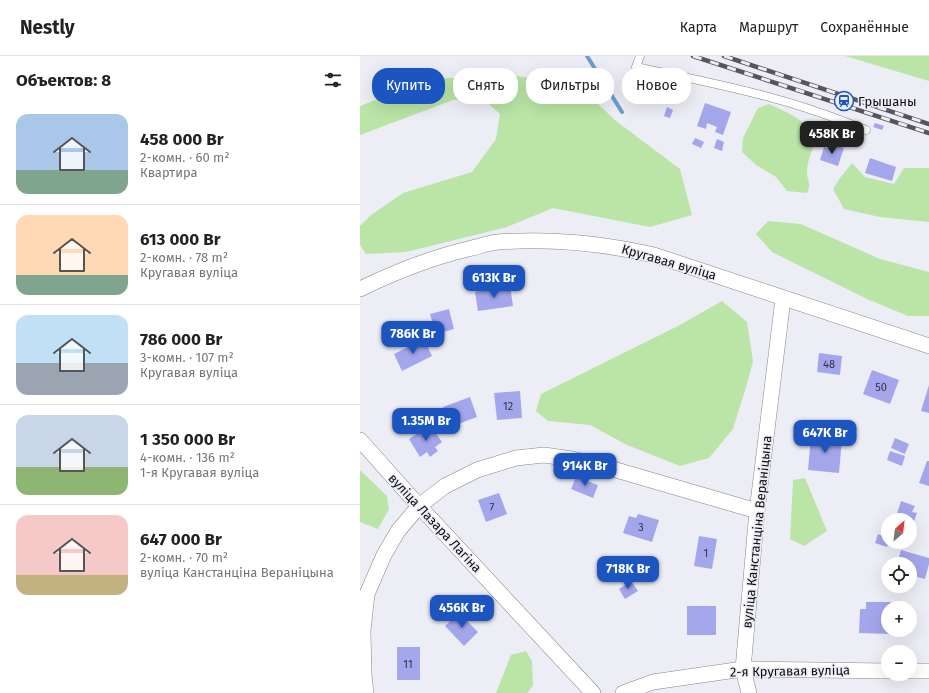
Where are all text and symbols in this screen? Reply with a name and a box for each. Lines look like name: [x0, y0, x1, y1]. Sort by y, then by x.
text: Nestly: [20, 16, 75, 39]
text: Карта: [680, 19, 717, 36]
text: Маршрут: [739, 19, 798, 36]
text: Сохранённые: [820, 19, 909, 36]
chip: Купить: [372, 68, 445, 104]
chip: Снять: [453, 68, 518, 104]
chip: Фильтры: [526, 68, 614, 104]
chip: Новое: [622, 68, 691, 104]
icon: filters: [322, 69, 344, 91]
text: Объектов: 8: [16, 70, 111, 91]
station icon: Грышаны: [833, 90, 855, 112]
place label: Грышаны: [858, 94, 917, 109]
pin: 458K Br: [795, 121, 869, 155]
text: 458K Br: [809, 126, 855, 141]
text: 458 000 Br: [140, 129, 224, 150]
icon: home: [48, 130, 96, 178]
text: 2-комн. · 60 m²: [140, 150, 229, 165]
text: Квартира: [140, 165, 198, 180]
text: 613 000 Br: [140, 229, 221, 250]
icon: home: [48, 231, 96, 279]
street label: Кругавая вуліца: [620, 241, 718, 283]
text: 2-комн. · 78 m²: [140, 250, 228, 265]
text: Кругавая вуліца: [140, 265, 238, 280]
pin: 613K Br: [457, 265, 531, 299]
text: 613K Br: [472, 270, 516, 285]
pin: 786K Br: [376, 321, 450, 355]
text: 786K Br: [390, 326, 436, 341]
text: 786 000 Br: [140, 329, 222, 350]
icon: home: [48, 331, 96, 379]
text: 3-комн. · 107 m²: [140, 350, 234, 365]
house number: 48: [823, 358, 835, 371]
text: Кругавая вуліца: [140, 365, 238, 380]
house number: 50: [875, 381, 887, 394]
house number: 12: [503, 400, 513, 413]
pin: 1.35M Br: [385, 408, 467, 442]
text: 1.35M Br: [401, 413, 451, 428]
pin: 647K Br: [788, 420, 862, 454]
text: 647K Br: [803, 425, 847, 440]
text: 1 350 000 Br: [140, 429, 235, 450]
icon: home: [48, 431, 96, 479]
street label: вуліца Канстанціна Вераніцына: [739, 435, 775, 629]
text: 4-комн. · 136 m²: [140, 450, 235, 465]
pin: 914K Br: [548, 453, 622, 487]
text: 914K Br: [563, 458, 607, 473]
text: 1-я Кругавая вуліца: [140, 465, 259, 480]
street label: вуліца Лазара Лагіна: [385, 471, 485, 575]
house number: 7: [490, 501, 495, 514]
north arrow: [881, 513, 917, 549]
map controls: [881, 513, 917, 681]
house number: 3: [638, 521, 644, 534]
text: 647 000 Br: [140, 529, 222, 550]
icon: home: [48, 531, 96, 579]
house number: 1: [704, 547, 708, 560]
text: 2-комн. · 70 m²: [140, 550, 228, 565]
pin: 718K Br: [591, 556, 665, 590]
button: locate: [881, 557, 917, 593]
text: 718K Br: [606, 561, 650, 576]
text: вуліца Канстанціна Вераніцына: [140, 565, 334, 580]
pin: 456K Br: [425, 595, 499, 629]
text: 456K Br: [439, 600, 485, 615]
button: +: [881, 601, 917, 637]
button: −: [881, 645, 917, 681]
house number: 11: [403, 658, 413, 671]
street label: 2-я Кругавая вуліца: [730, 662, 850, 680]

